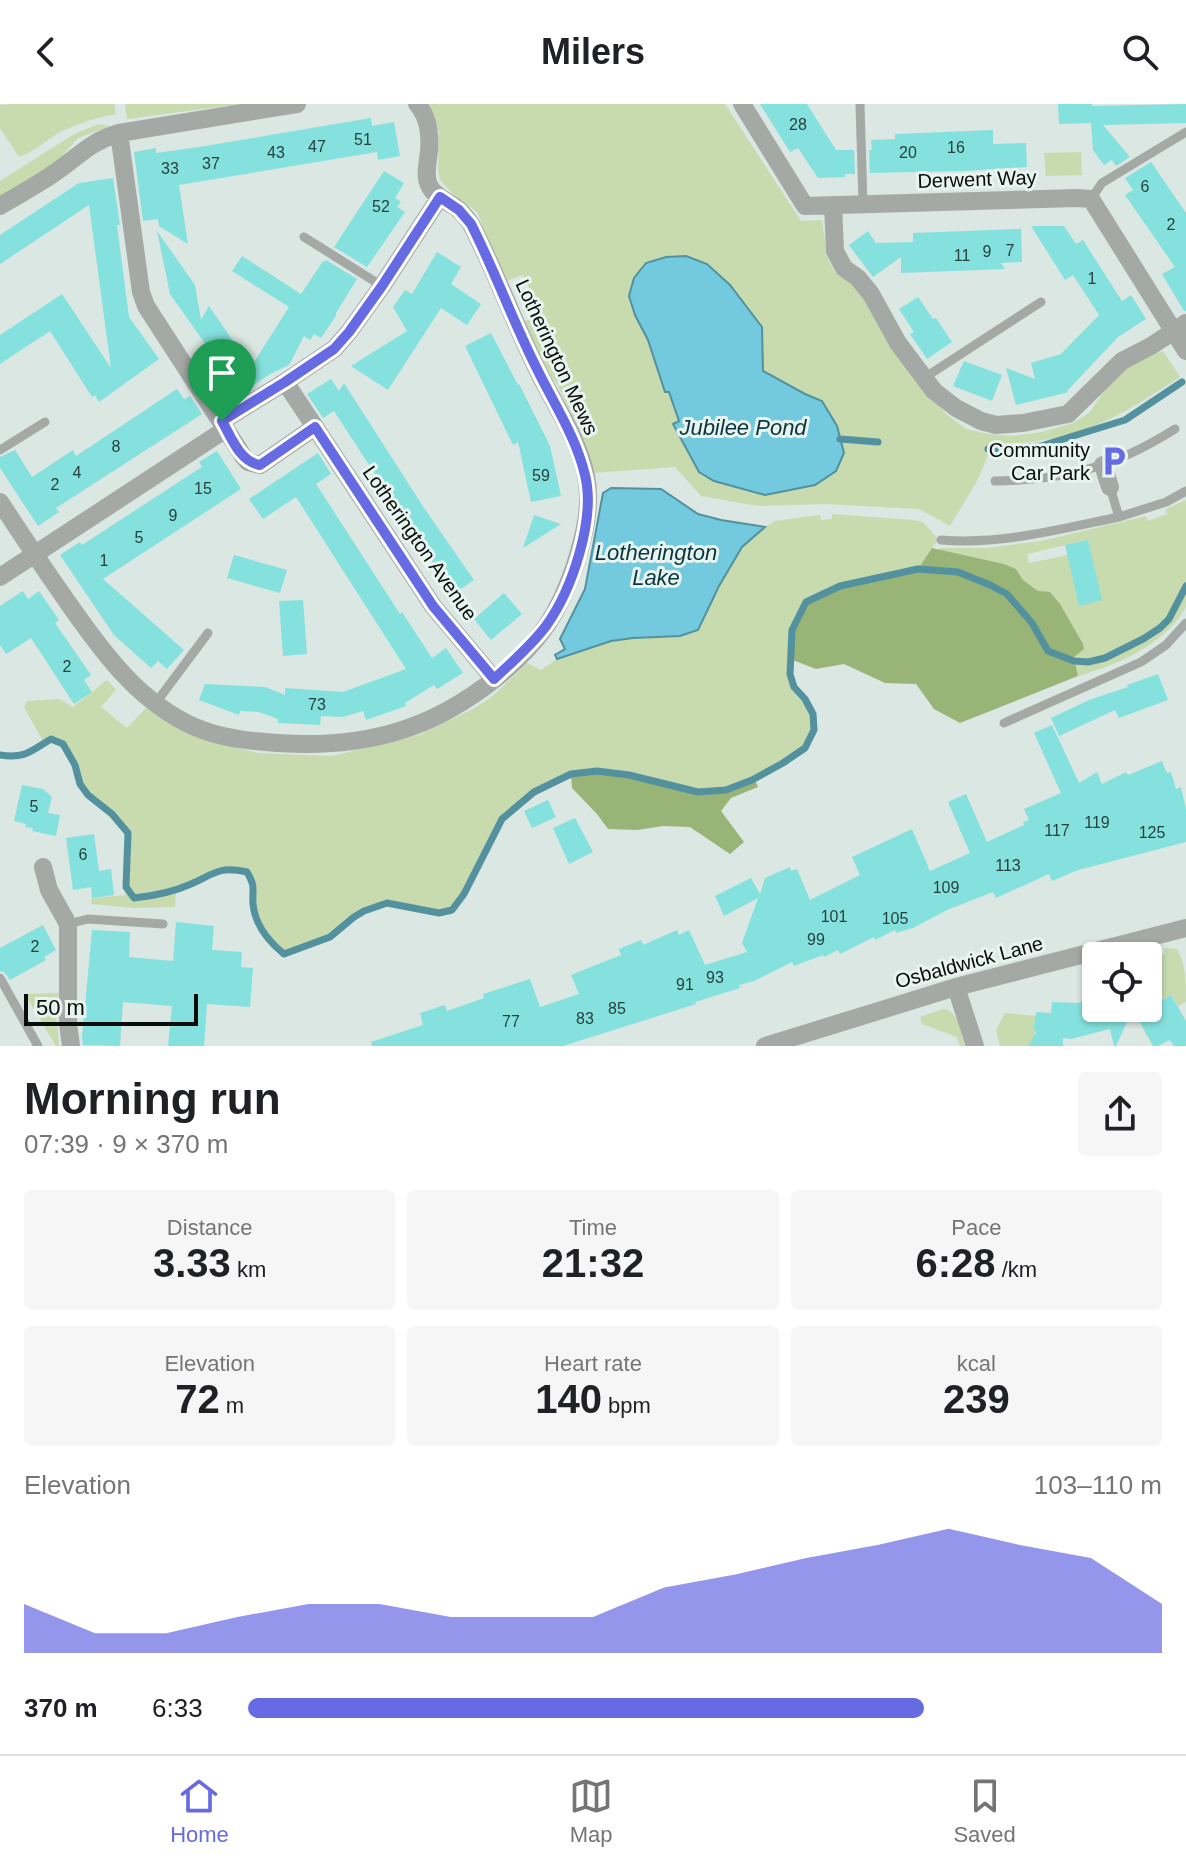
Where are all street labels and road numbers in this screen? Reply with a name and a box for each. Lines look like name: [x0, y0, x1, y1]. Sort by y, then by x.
street label: Derwent Way: [917, 166, 1037, 192]
street label: Lotherington Mews: [511, 276, 603, 438]
street label: Lotherington Avenue: [358, 462, 482, 624]
street label: Osbaldwick Lane: [893, 932, 1045, 992]

